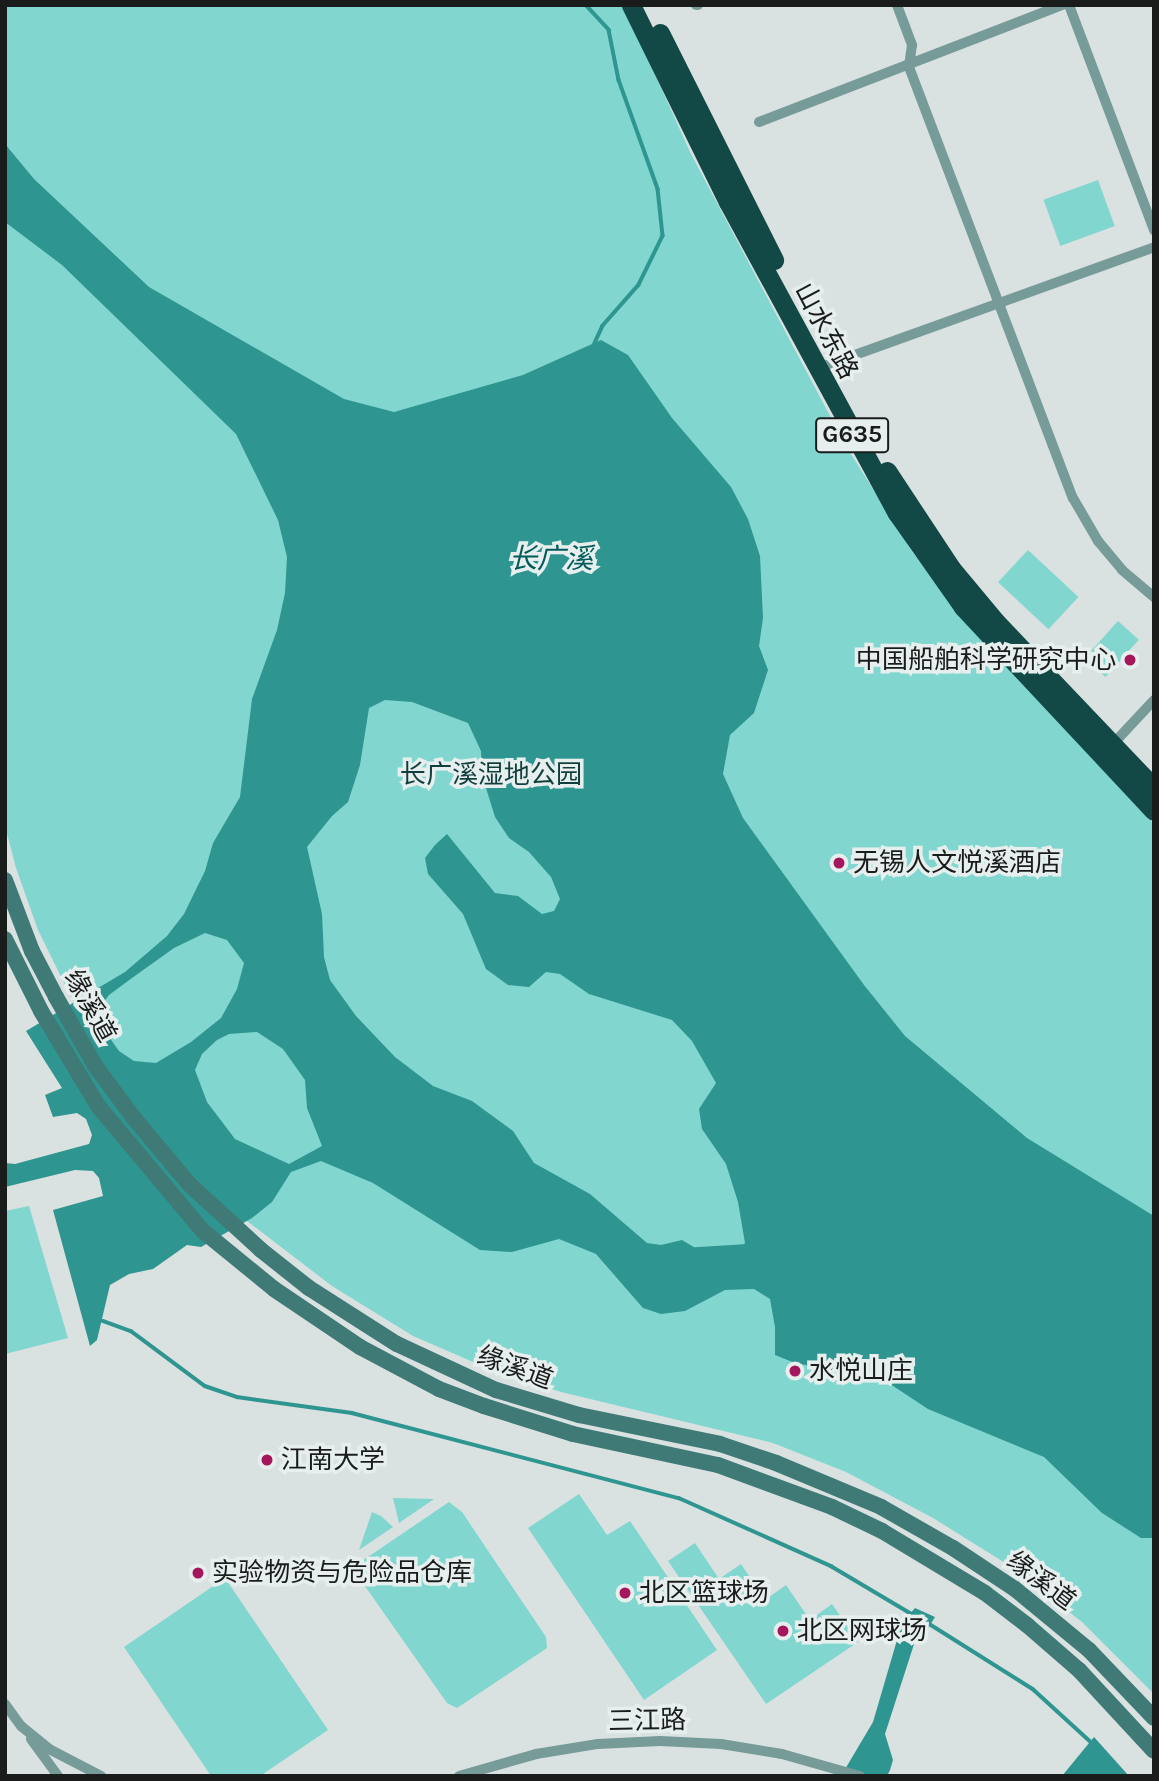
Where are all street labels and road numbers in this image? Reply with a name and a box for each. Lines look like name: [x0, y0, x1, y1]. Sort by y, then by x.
street label: 山水东路: [788, 278, 864, 384]
road number: G635: [814, 414, 890, 456]
street label: 缘溪道: [57, 964, 123, 1048]
street label: 缘溪道: [473, 1340, 557, 1396]
street label: 缘溪道: [1000, 1545, 1082, 1617]
street label: 三江路: [608, 1705, 686, 1737]

